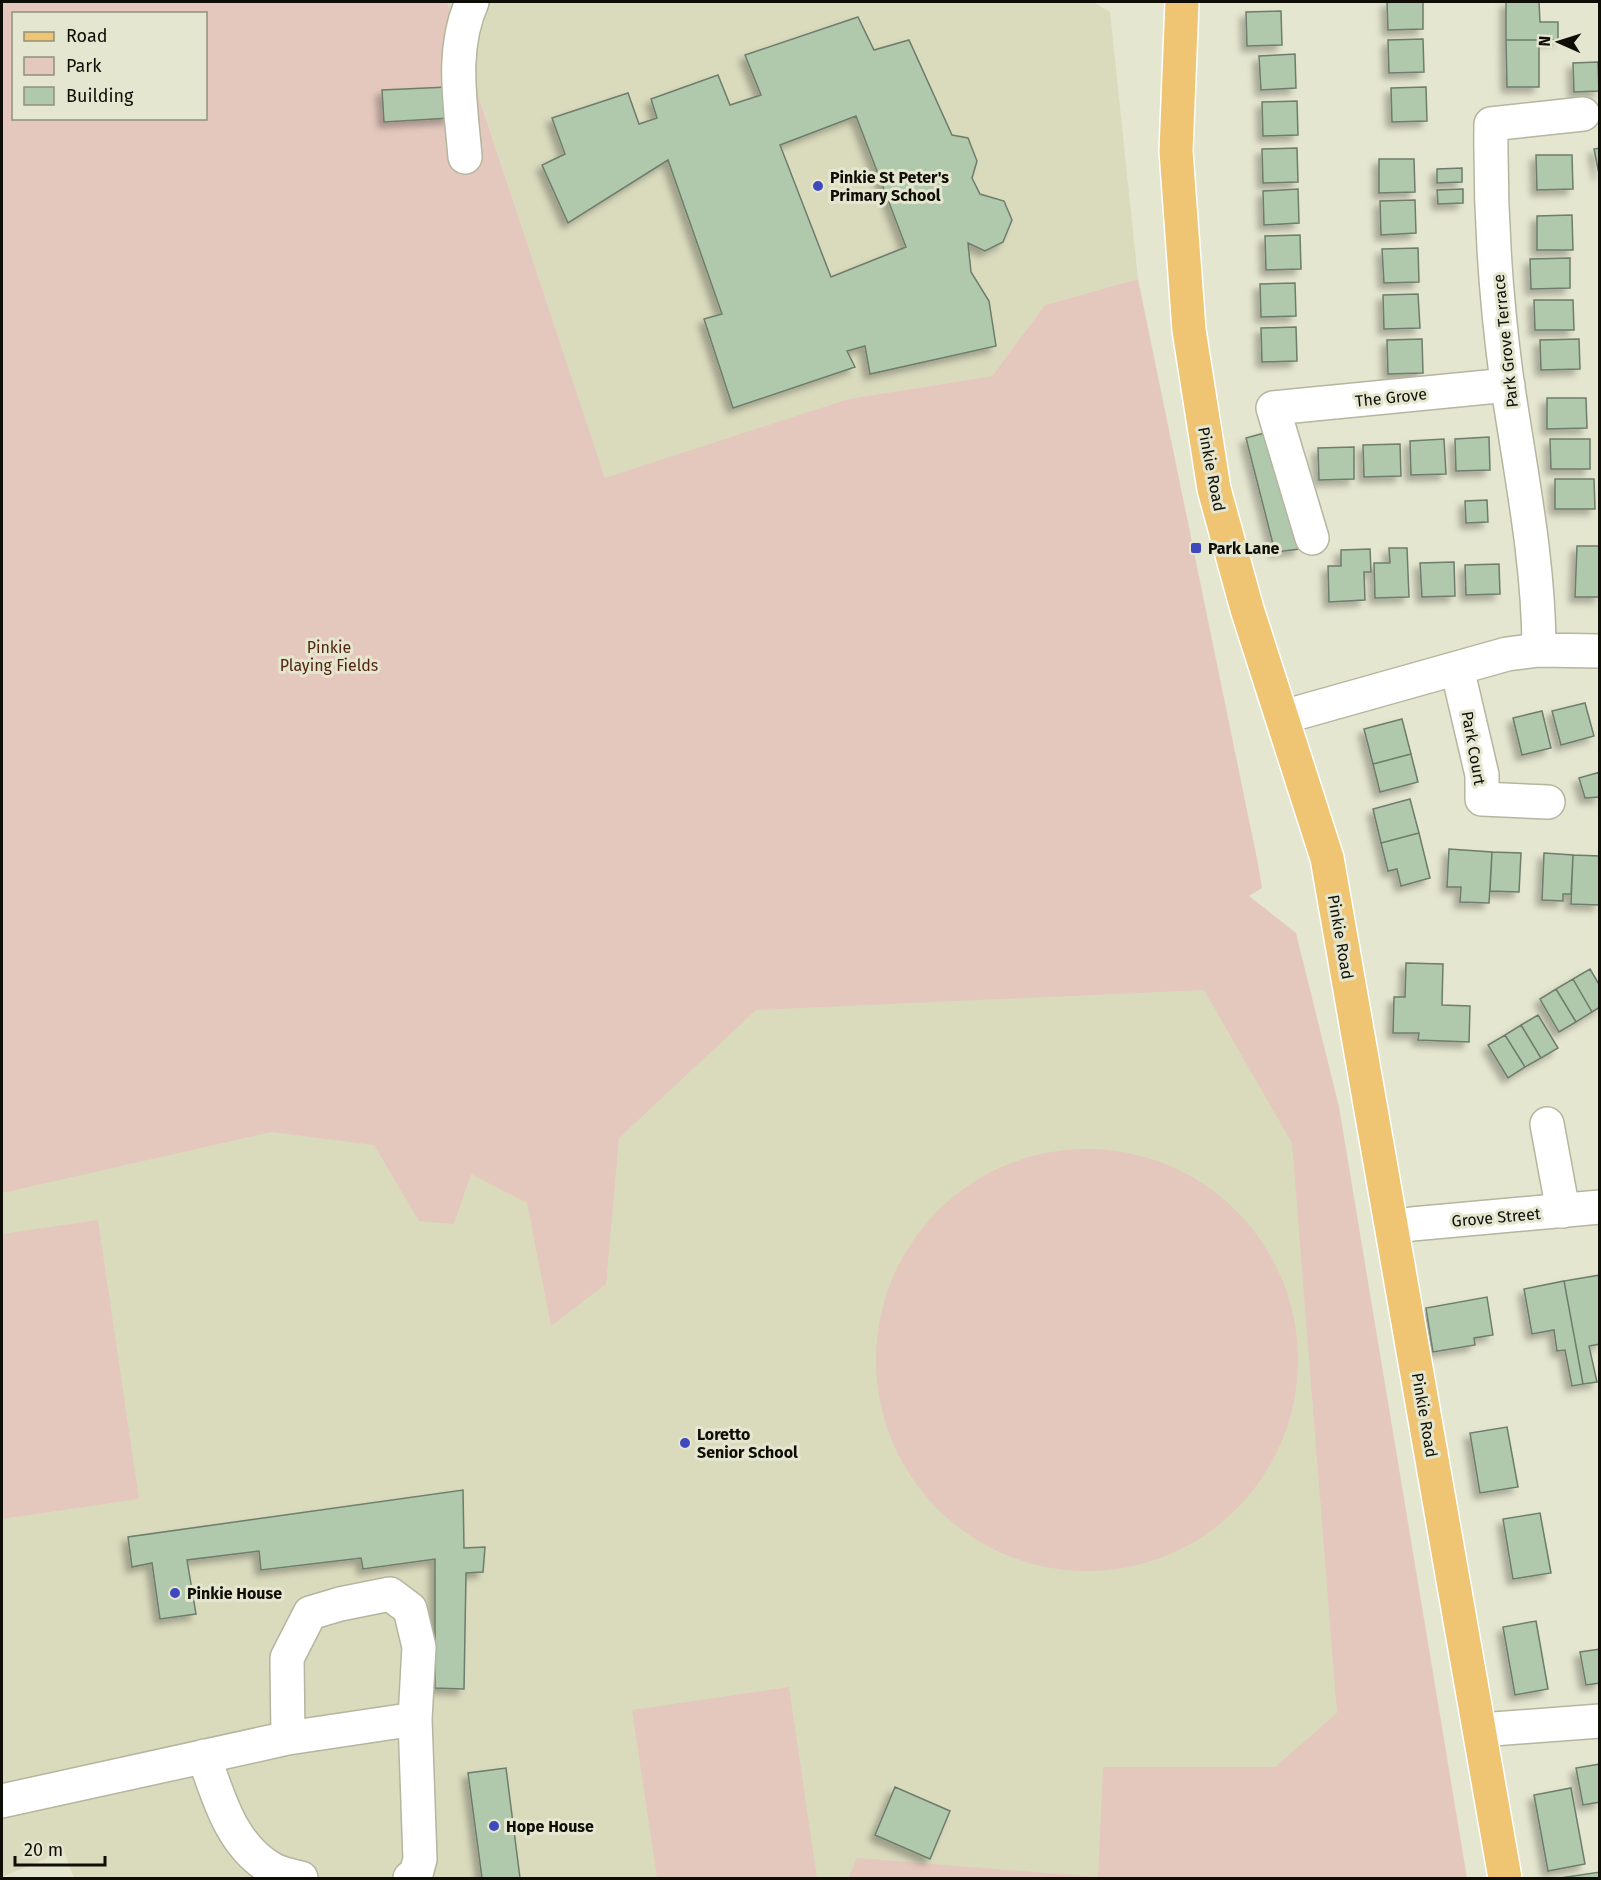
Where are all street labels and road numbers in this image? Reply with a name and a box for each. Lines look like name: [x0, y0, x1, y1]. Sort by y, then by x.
street label: Park Grove Terrace: [1489, 273, 1522, 409]
street label: The Grove: [1354, 384, 1428, 411]
street label: Pinkie Road: [1194, 425, 1229, 513]
street label: Park Court: [1458, 710, 1489, 787]
street label: Pinkie Road: [1324, 893, 1357, 981]
street label: Grove Street: [1451, 1204, 1542, 1231]
street label: Pinkie Road: [1408, 1371, 1441, 1459]

